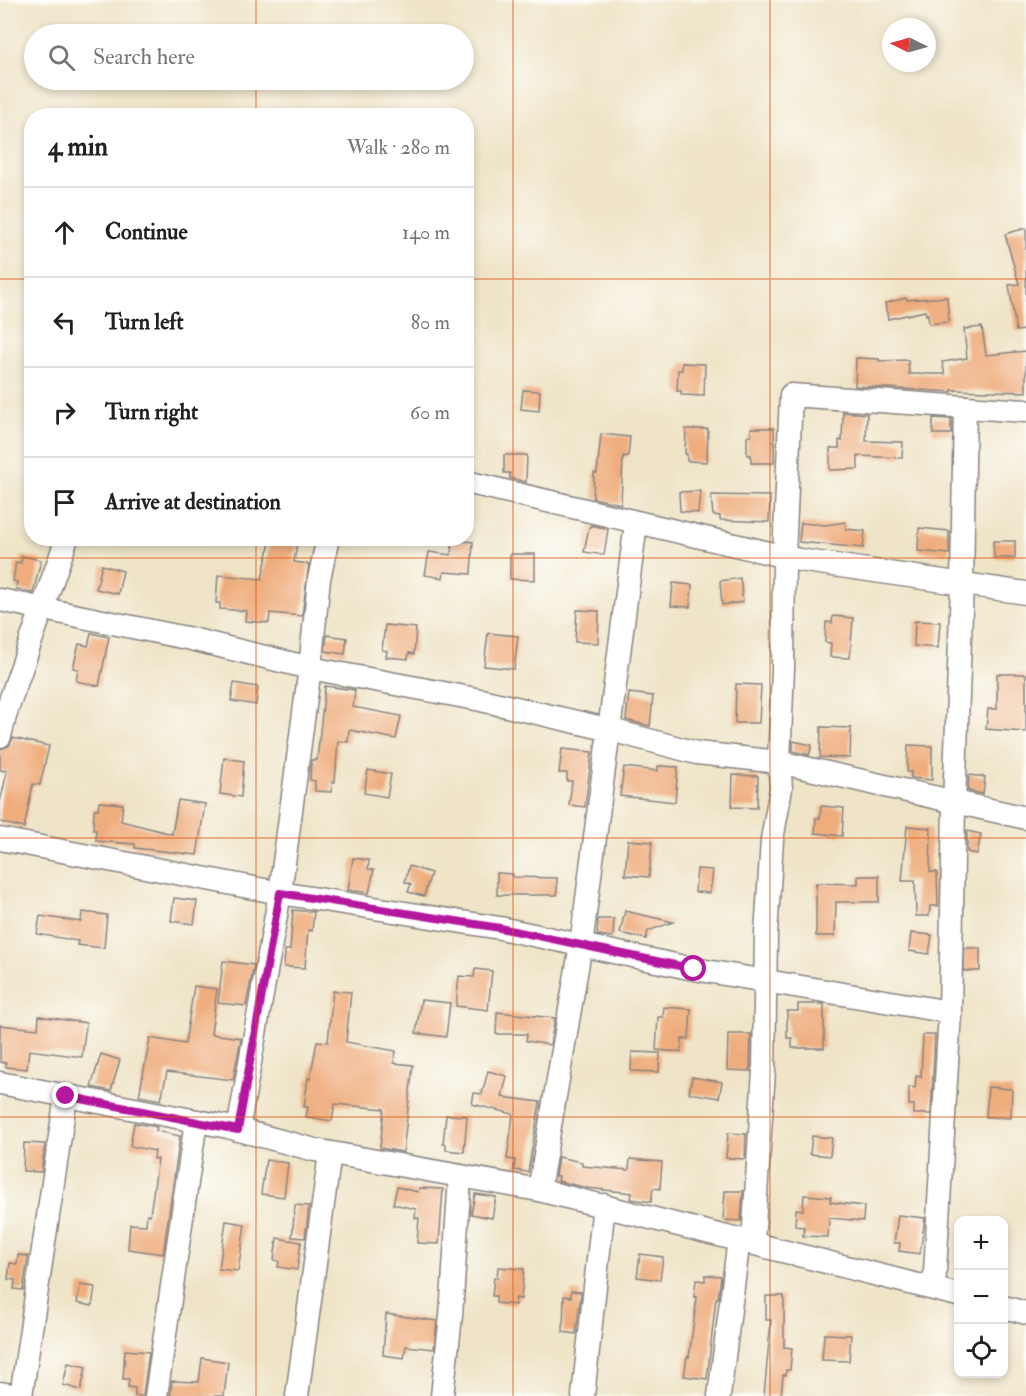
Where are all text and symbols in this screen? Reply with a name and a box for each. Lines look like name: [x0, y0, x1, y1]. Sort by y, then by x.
north arrow: [882, 18, 936, 72]
search box: [24, 24, 474, 90]
icon: search: [45, 41, 78, 74]
text: Search here: [93, 43, 195, 71]
text: 4 min: [48, 131, 108, 163]
text: Walk · 280 m: [347, 135, 450, 160]
icon: ahead: [48, 216, 81, 249]
text: Continue: [105, 218, 188, 246]
text: 140 m: [402, 220, 450, 245]
icon: left: [48, 306, 81, 339]
text: Turn left: [105, 308, 184, 336]
text: 80 m: [411, 310, 450, 335]
icon: right: [48, 396, 81, 429]
text: Turn right: [105, 398, 198, 426]
text: 60 m: [410, 400, 450, 425]
icon: arrive: [48, 486, 81, 519]
text: Arrive at destination: [105, 488, 281, 516]
route start: [680, 955, 706, 981]
route end: [52, 1082, 78, 1108]
map controls: [954, 1216, 1008, 1378]
button: +: [954, 1216, 1008, 1270]
button: −: [954, 1270, 1008, 1324]
button: locate: [954, 1324, 1008, 1378]

